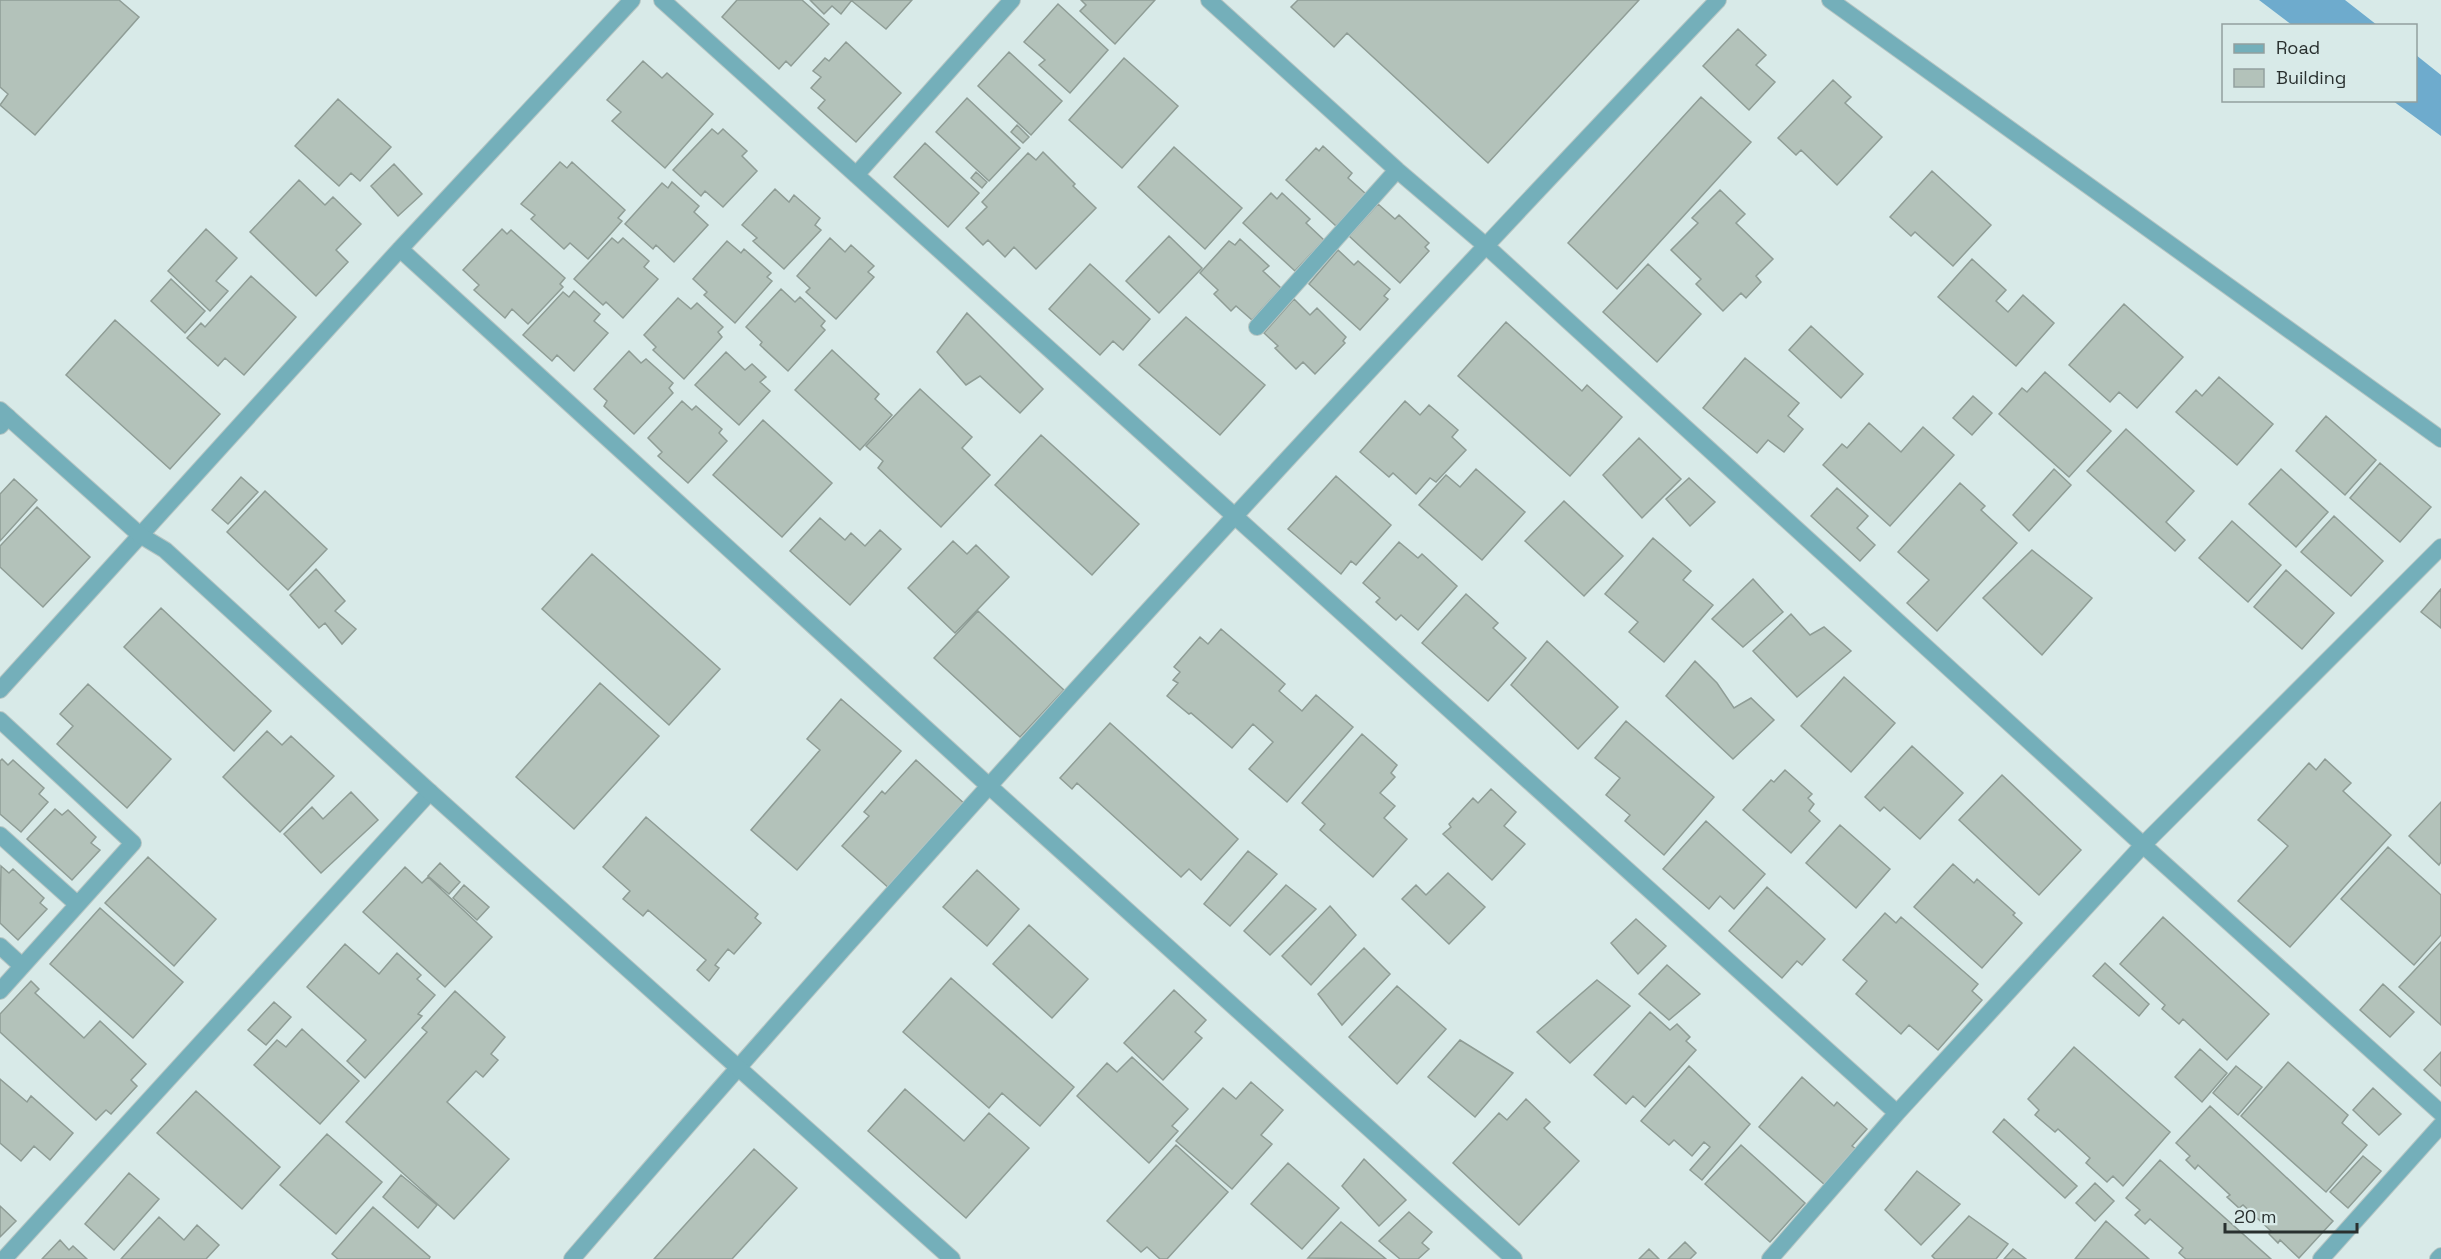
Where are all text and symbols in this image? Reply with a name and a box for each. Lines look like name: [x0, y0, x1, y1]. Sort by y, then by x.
legend: [2222, 24, 2417, 102]
text: Road: [2276, 36, 2320, 59]
text: Building: [2276, 66, 2346, 89]
scale bar: [2225, 1196, 2357, 1234]
text: 20 m: [2234, 1205, 2277, 1228]

